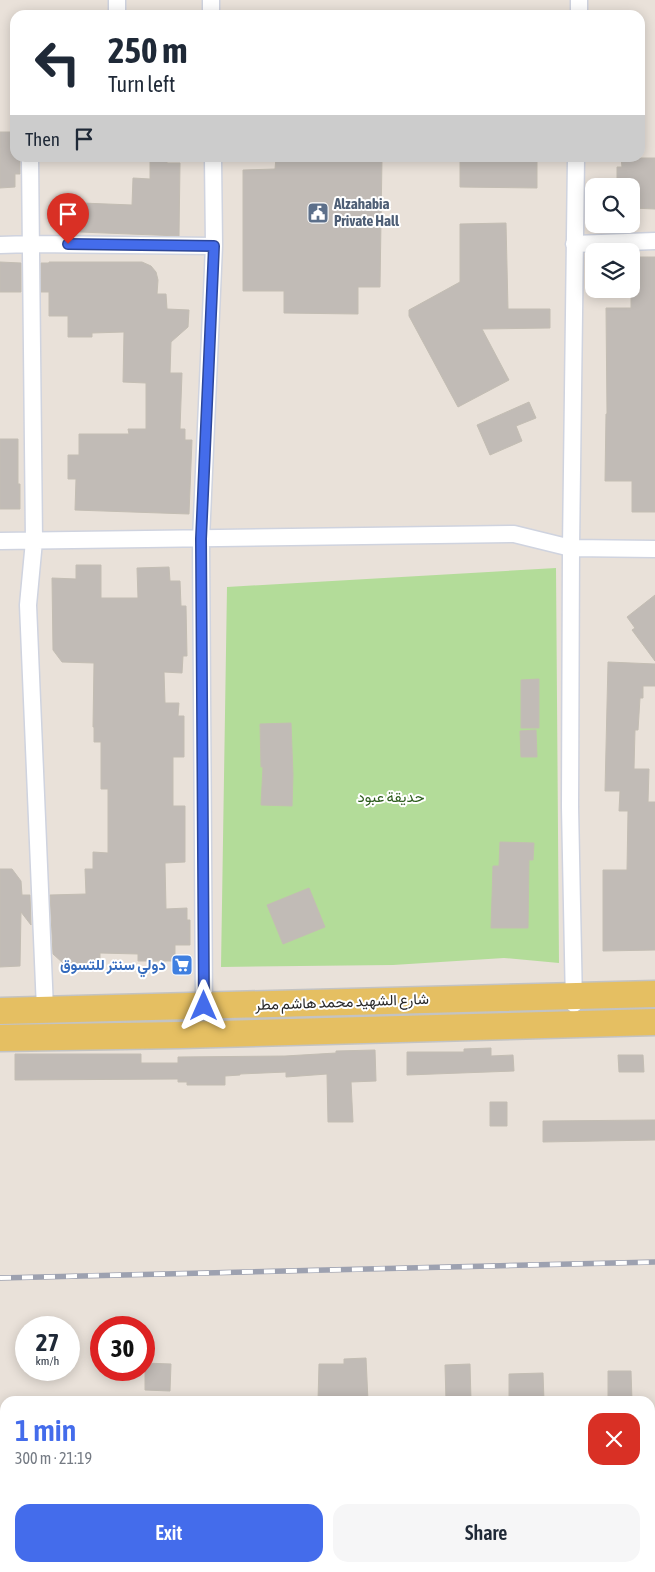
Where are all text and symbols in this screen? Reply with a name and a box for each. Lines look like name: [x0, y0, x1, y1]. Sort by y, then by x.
icon: left: [25, 30, 90, 95]
text: 250 m: [108, 30, 187, 70]
text: Turn left: [108, 71, 175, 97]
icon: arrive: [70, 125, 98, 153]
text: Then: [25, 128, 60, 150]
map controls: [585, 178, 640, 298]
button: search: [585, 178, 640, 233]
pin: [47, 193, 89, 244]
place label: Alzahabia Private Hall: [333, 195, 400, 229]
icon: arrive: [54, 200, 82, 228]
public building icon: Alzahabia Private Hall: [306, 201, 330, 225]
button: layers: [585, 243, 640, 298]
park label: حديقة عبود: [358, 788, 424, 806]
supermarket icon: دولي سنتر للتسوق: [170, 953, 194, 977]
place label: دولي سنتر للتسوق: [60, 956, 166, 978]
position arrow: [177, 979, 229, 1031]
street label: شارع الشهيد محمد هاشم مطر: [254, 990, 430, 1016]
speed limit sign: 30: [90, 1316, 155, 1381]
text: 27: [36, 1328, 59, 1356]
text: km/h: [36, 1354, 59, 1368]
text: 1 min: [15, 1413, 76, 1447]
button: close: [588, 1413, 640, 1465]
text: 300 m · 21:19: [15, 1449, 92, 1467]
button: Exit: [15, 1504, 323, 1562]
button: Share: [333, 1504, 640, 1562]

